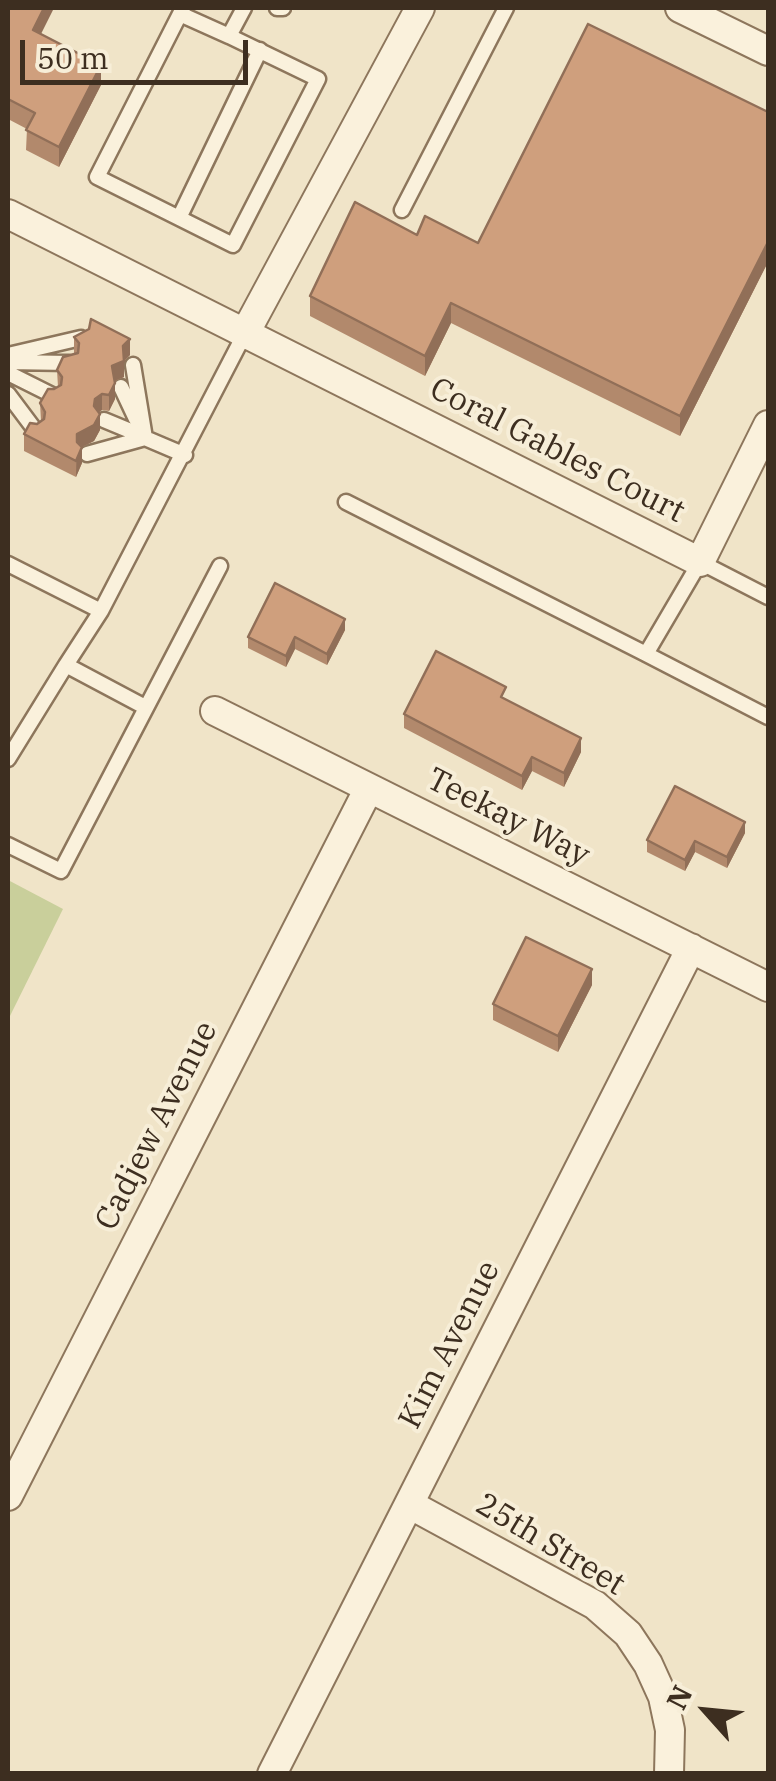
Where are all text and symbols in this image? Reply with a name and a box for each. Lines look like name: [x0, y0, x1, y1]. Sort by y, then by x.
scale bar: [25, 20, 252, 82]
text: 50 m: [37, 38, 109, 77]
street label: Coral Gables Court: [423, 370, 691, 532]
street label: Teekay Way: [420, 761, 596, 875]
street label: Cadjew Avenue: [88, 1015, 226, 1237]
street label: Kim Avenue: [391, 1255, 509, 1435]
street label: 25th Street: [469, 1486, 631, 1604]
north arrow: [656, 1661, 756, 1761]
text: N: [657, 1679, 700, 1715]

